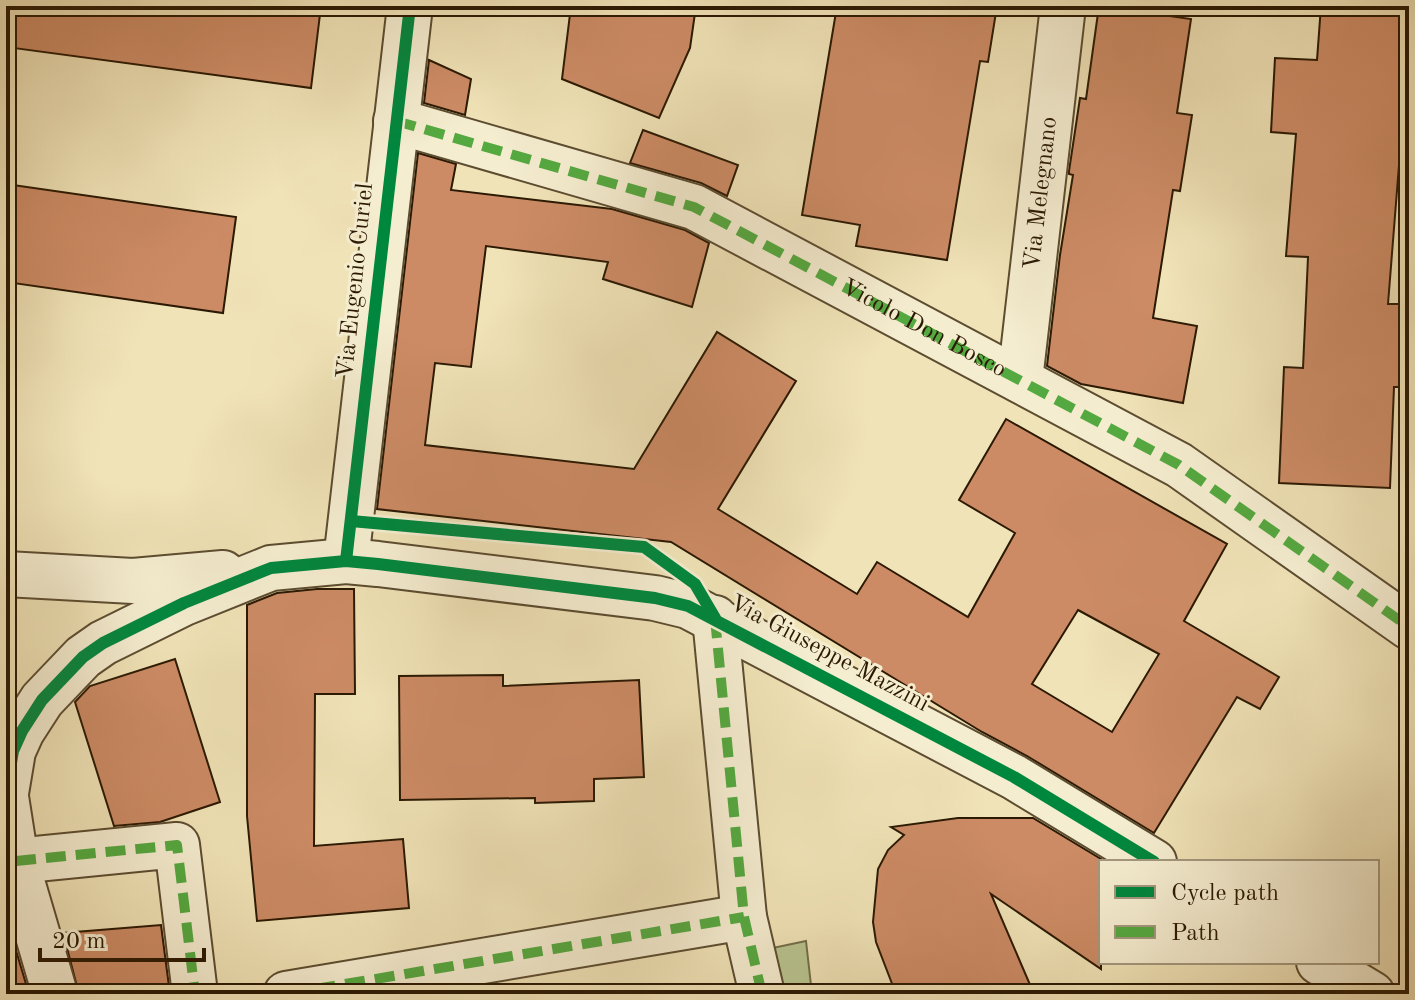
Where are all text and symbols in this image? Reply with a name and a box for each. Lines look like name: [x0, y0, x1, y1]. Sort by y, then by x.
street label: Via Melegnano: [1021, 115, 1062, 271]
street label: Via Eugenio Curiel: [334, 182, 378, 380]
street label: Vicolo Don Bosco: [837, 275, 1010, 383]
street label: Via Giuseppe Mazzini: [725, 591, 933, 717]
legend: [1099, 860, 1379, 964]
text: Cycle path: [1171, 882, 1279, 906]
scale bar: [40, 912, 204, 962]
text: Path: [1171, 922, 1220, 946]
text: 20 m: [52, 930, 106, 954]

